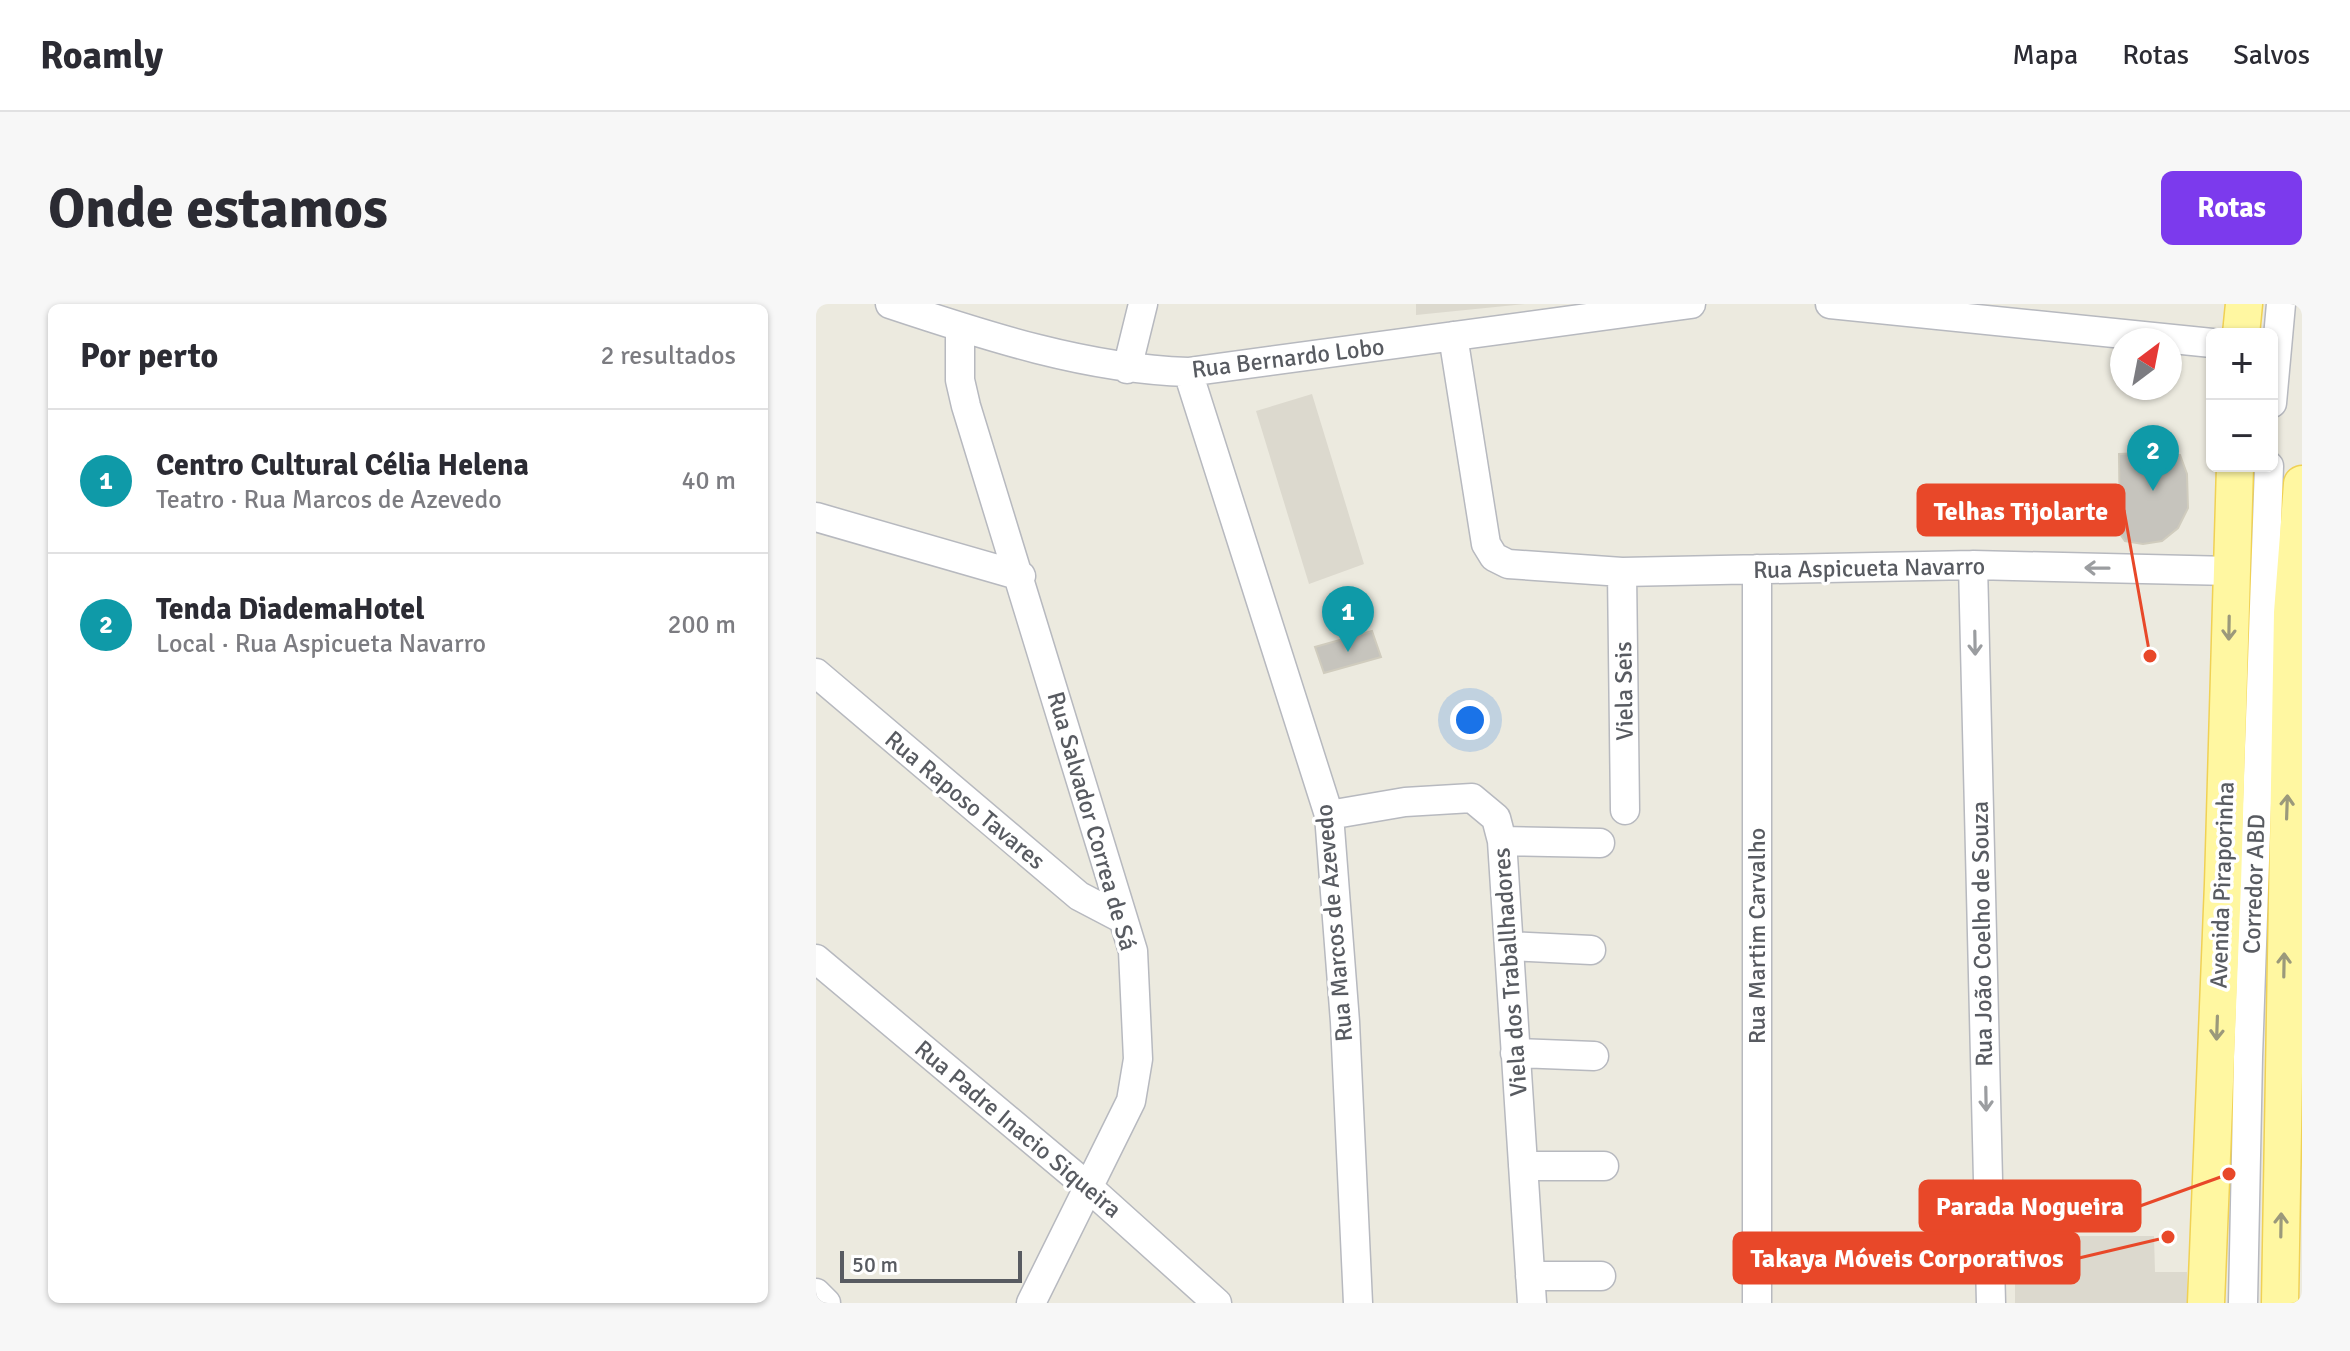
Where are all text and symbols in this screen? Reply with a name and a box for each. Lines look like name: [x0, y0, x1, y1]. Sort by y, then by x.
text: Roamly: [40, 32, 163, 79]
text: Mapa: [2012, 38, 2078, 72]
text: Rotas: [2122, 38, 2189, 72]
text: Salvos: [2233, 38, 2310, 72]
button: Rotas: [2161, 171, 2302, 245]
text: Onde estamos: [48, 174, 388, 243]
north arrow: [2110, 328, 2182, 400]
map controls: [2206, 328, 2278, 472]
button: +: [2206, 328, 2278, 400]
street label: Rua Bernardo Lobo: [1190, 331, 1386, 385]
text: Por perto: [80, 335, 218, 377]
text: 2 resultados: [600, 340, 736, 372]
button: −: [2206, 400, 2278, 472]
pin: 2: [2127, 425, 2179, 491]
text: Centro Cultural Célia Helena: [156, 447, 529, 484]
text: 1: [99, 465, 113, 497]
text: 40 m: [681, 465, 736, 497]
text: Teatro · Rua Marcos de Azevedo: [156, 484, 502, 516]
callout: Telhas Tijolarte: [1918, 485, 2124, 535]
text: Telhas Tijolarte: [1934, 496, 2108, 528]
street label: Rua Aspicueta Navarro: [1753, 551, 1985, 585]
one-way arrow: [2084, 560, 2111, 576]
pin: 1: [1322, 586, 1374, 652]
text: Tenda DiademaHotel: [156, 591, 425, 628]
text: 2: [99, 609, 113, 641]
text: 200 m: [667, 609, 736, 641]
one-way arrow: [2222, 614, 2237, 641]
text: Local · Rua Aspicueta Navarro: [156, 628, 486, 660]
one-way arrow: [1967, 629, 1983, 656]
street label: Viela Seis: [1608, 641, 1640, 741]
street label: Rua Salvador Correa de Sá: [1041, 688, 1143, 954]
your location: [1450, 700, 1490, 740]
street label: Rua Raposo Tavares: [879, 724, 1051, 876]
street label: Avenida Piraporinha: [2203, 781, 2241, 989]
one-way arrow: [2279, 794, 2294, 821]
street label: Rua João Coelho de Souza: [1965, 801, 1999, 1067]
street label: Rua Marcos de Azevedo: [1309, 803, 1359, 1043]
street label: Corredor ABD: [2237, 813, 2271, 955]
street label: Rua Martim Carvalho: [1742, 828, 1772, 1044]
street label: Viela dos Traballhadores: [1486, 847, 1534, 1097]
one-way arrow: [2276, 952, 2292, 979]
one-way arrow: [2209, 1014, 2224, 1041]
street label: Rua Padre Inacio Siqueira: [908, 1034, 1128, 1224]
one-way arrow: [1978, 1085, 1994, 1112]
callout: Parada Nogueira: [1920, 1181, 2140, 1231]
text: Parada Nogueira: [1936, 1191, 2124, 1223]
one-way arrow: [2273, 1212, 2289, 1239]
callout: Takaya Móveis Corporativos: [1734, 1233, 2079, 1283]
text: Takaya Móveis Corporativos: [1750, 1243, 2064, 1275]
scale bar: [840, 1247, 1022, 1283]
text: 50 m: [852, 1251, 898, 1278]

